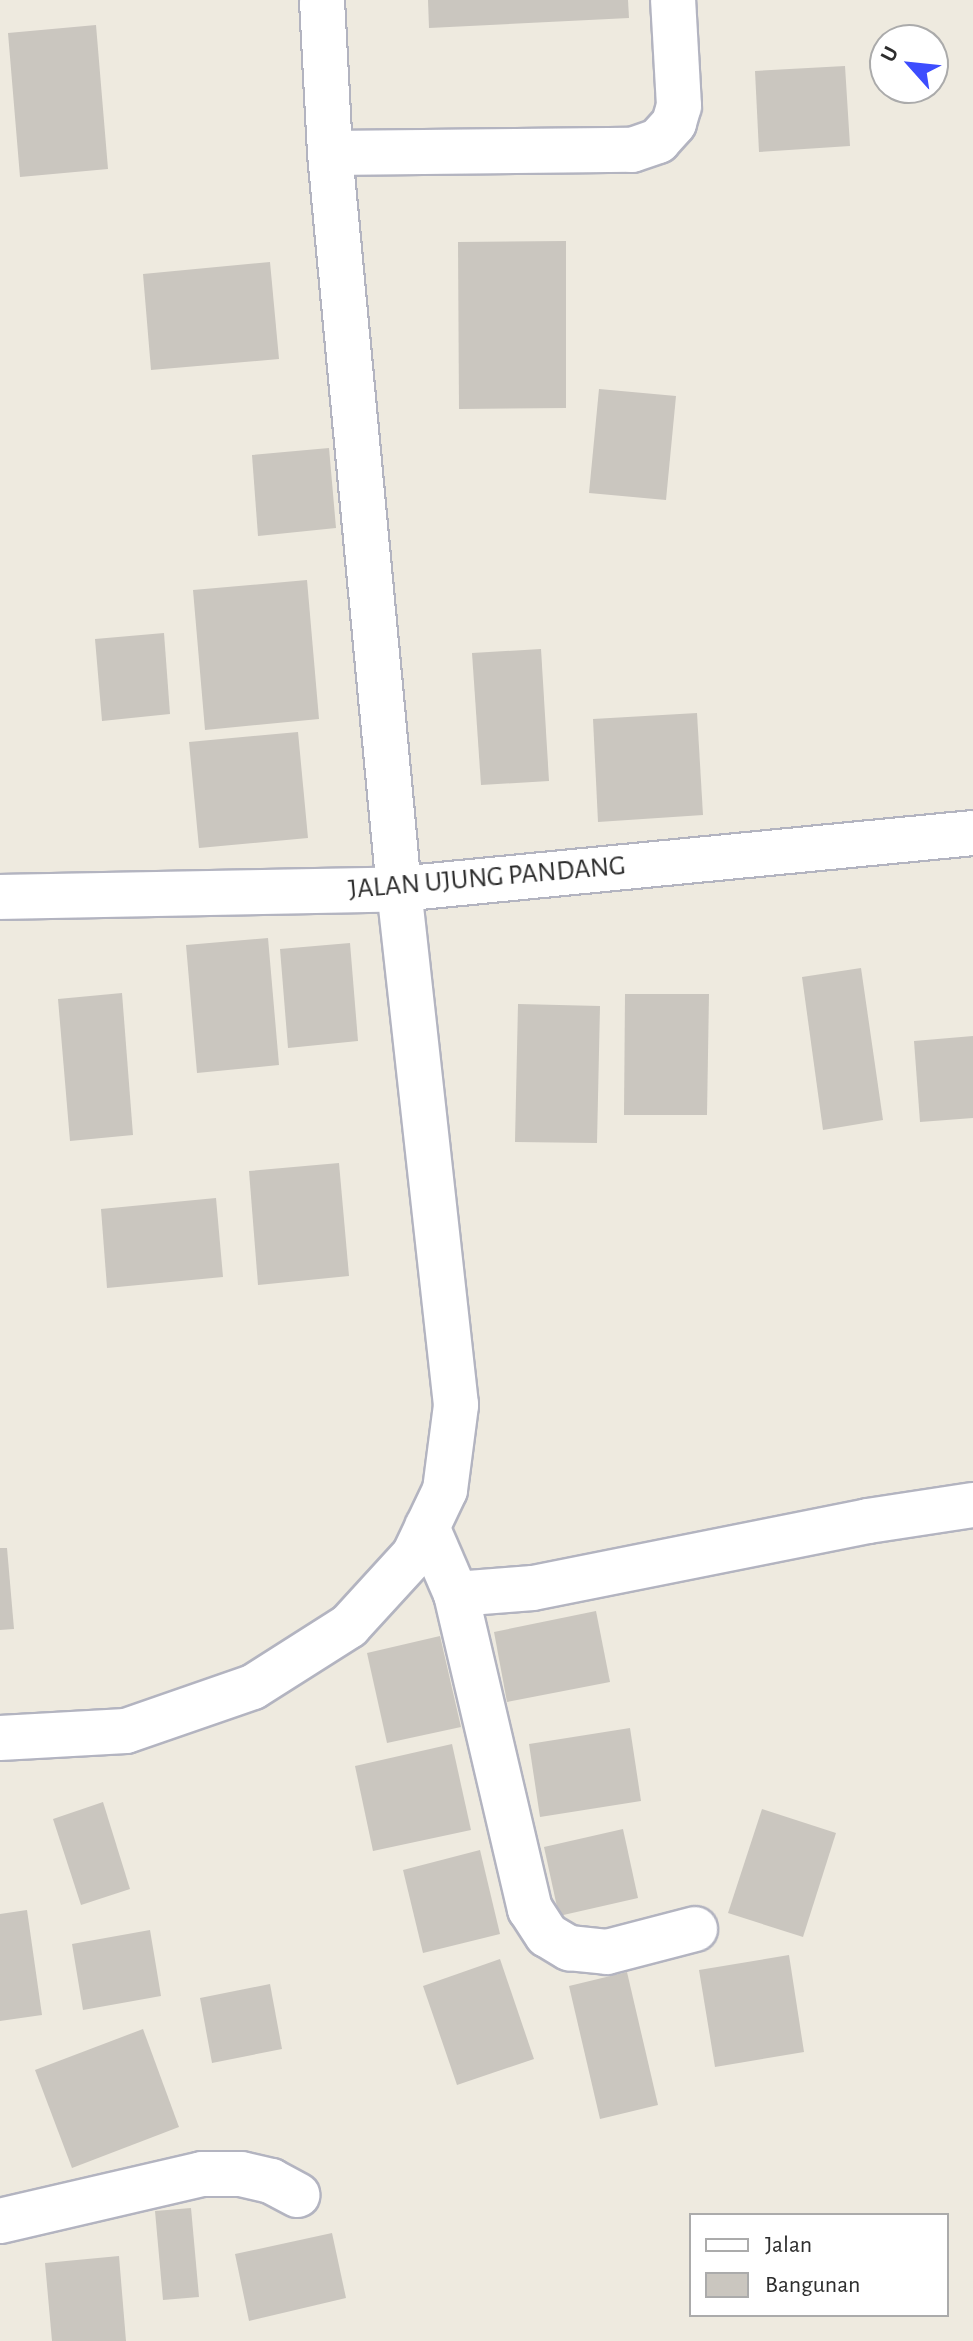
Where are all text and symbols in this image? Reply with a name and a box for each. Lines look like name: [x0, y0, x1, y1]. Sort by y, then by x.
north arrow: [869, 24, 949, 104]
text: U: [876, 43, 902, 65]
street label: JALAN UJUNG PANDANG: [347, 849, 627, 907]
legend: [689, 2213, 949, 2317]
text: Jalan: [765, 2233, 812, 2257]
text: Bangunan: [765, 2273, 860, 2297]

